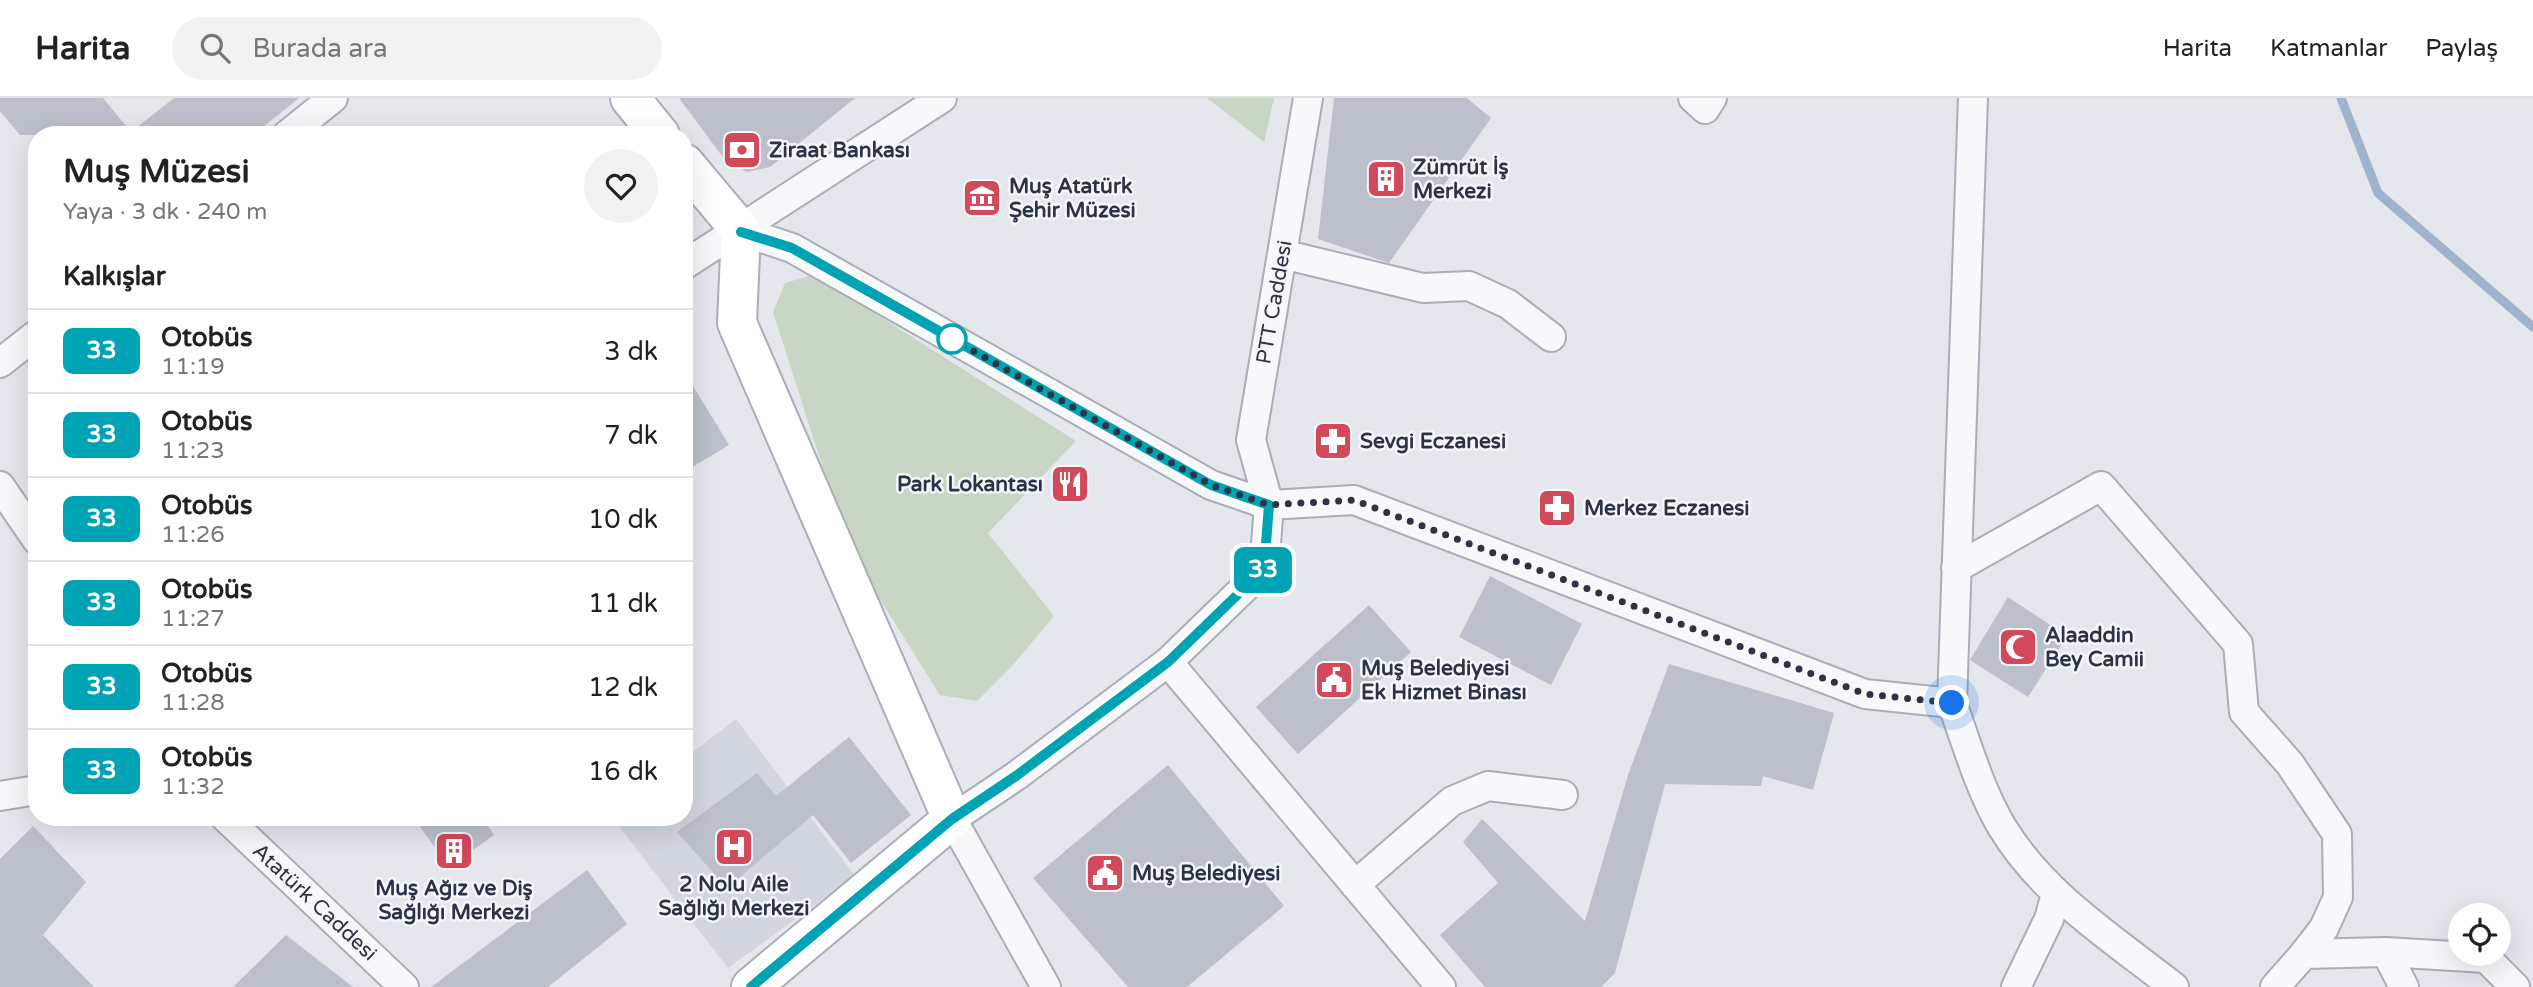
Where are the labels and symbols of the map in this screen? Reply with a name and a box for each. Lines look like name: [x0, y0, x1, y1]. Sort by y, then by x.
bank icon: Ziraat Bankası: [721, 129, 763, 171]
place label: Ziraat Bankası: [769, 138, 910, 163]
place label: Zümrüt İş Merkezi: [1413, 155, 1509, 204]
building icon: Zümrüt İş Merkezi: [1365, 158, 1407, 200]
place label: Muş Atatürk Şehir Müzesi: [1009, 174, 1136, 223]
museum icon: Muş Atatürk Şehir Müzesi: [961, 177, 1003, 219]
street label: PTT Caddesi: [1251, 238, 1298, 366]
unlabelled marker: [937, 324, 967, 354]
pharmacy icon: Sevgi Eczanesi: [1312, 420, 1354, 462]
place label: Sevgi Eczanesi: [1360, 429, 1506, 454]
restaurant icon: Park Lokantası: [1049, 463, 1091, 505]
place label: Park Lokantası: [897, 472, 1043, 497]
pharmacy icon: Merkez Eczanesi: [1536, 487, 1578, 529]
place label: Merkez Eczanesi: [1584, 496, 1750, 521]
line badge: 33: [1232, 547, 1294, 593]
place label: Alaaddin Bey Camii: [2045, 623, 2144, 672]
mosque icon: Alaaddin Bey Camii: [1997, 626, 2039, 668]
place label: Muş Belediyesi Ek Hizmet Binası: [1361, 656, 1527, 705]
public building icon: Muş Belediyesi Ek Hizmet Binası: [1313, 659, 1355, 701]
your location: [1934, 685, 1969, 720]
hospital icon: 2 Nolu Aile Sağlığı Merkezi: [713, 826, 755, 868]
building icon: Muş Ağız ve Diş Sağlığı Merkezi: [433, 830, 475, 872]
street label: Atatürk Caddesi: [247, 838, 382, 966]
public building icon: Muş Belediyesi: [1084, 852, 1126, 894]
place label: Muş Belediyesi: [1132, 861, 1281, 886]
place label: 2 Nolu Aile Sağlığı Merkezi: [658, 872, 810, 921]
place label: Muş Ağız ve Diş Sağlığı Merkezi: [375, 876, 533, 925]

